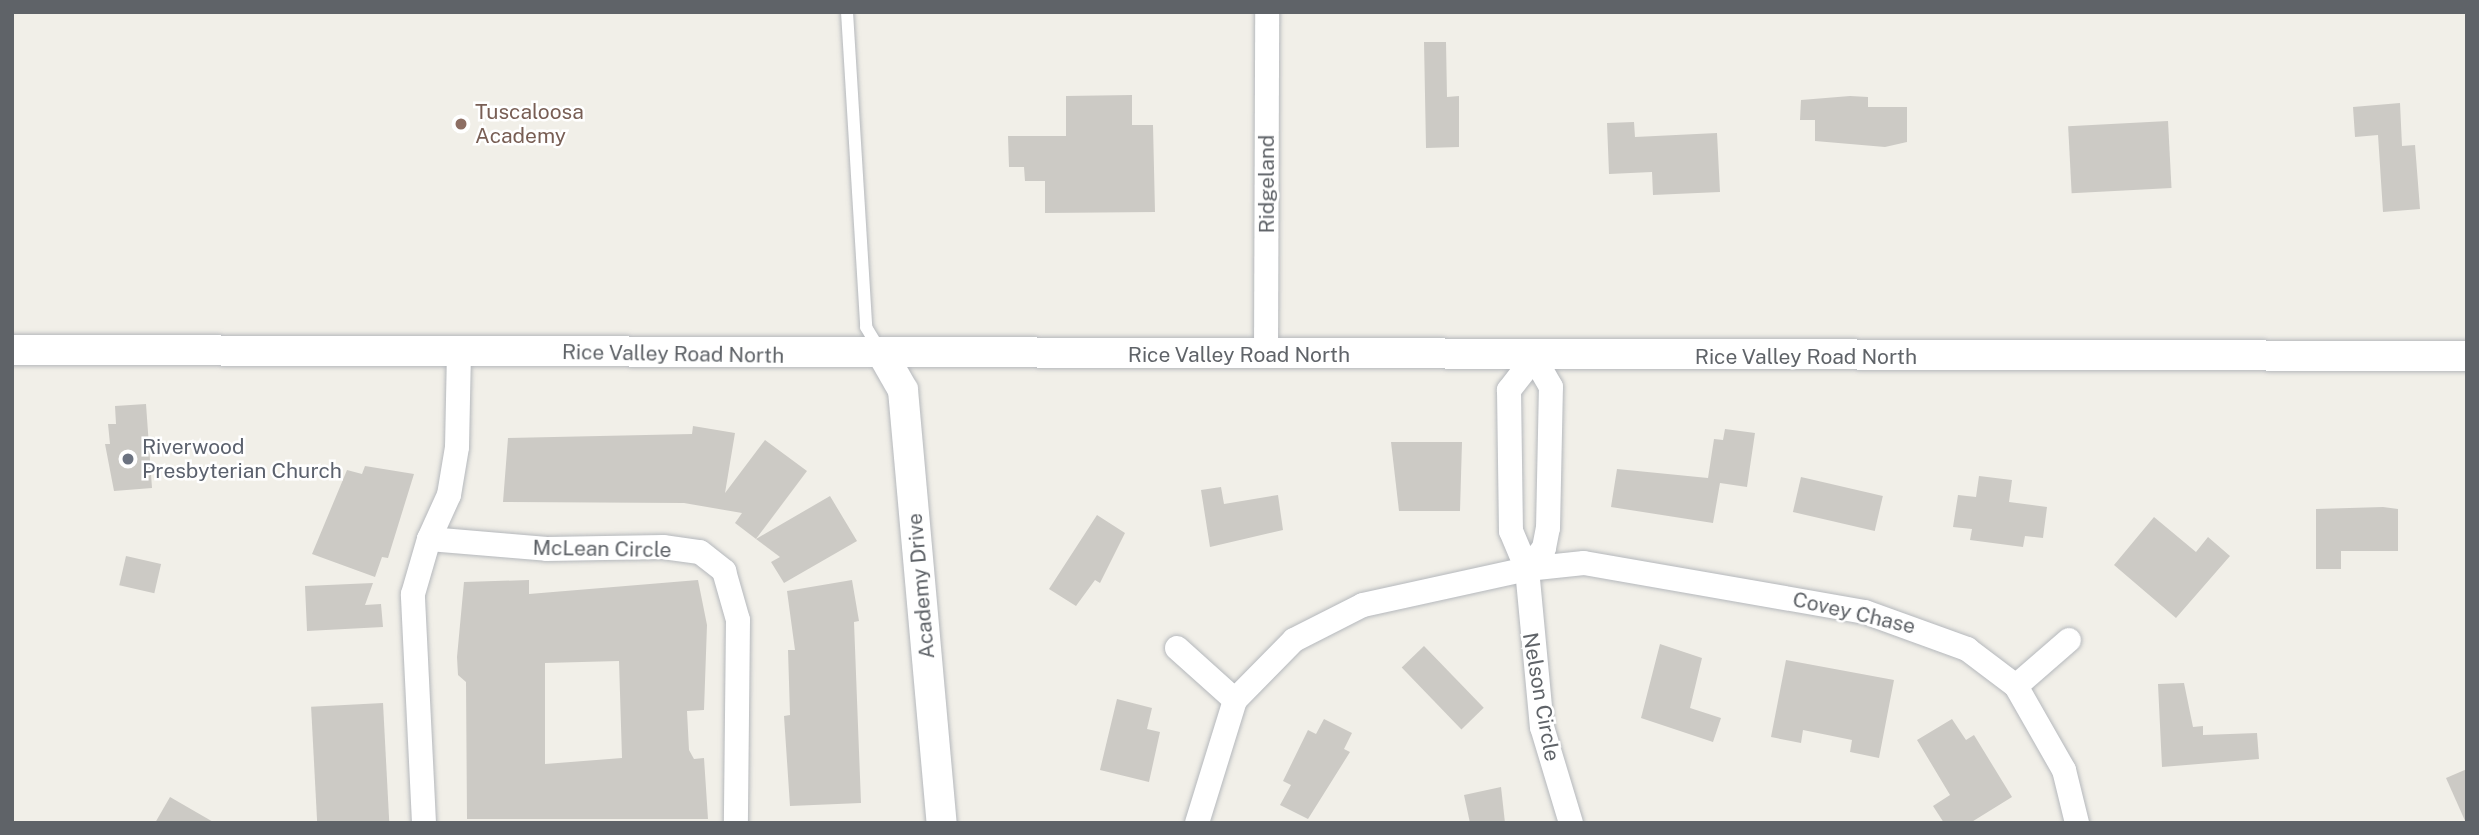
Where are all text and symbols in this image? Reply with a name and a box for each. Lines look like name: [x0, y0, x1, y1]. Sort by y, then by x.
place label: Tuscaloosa Academy: [475, 99, 584, 149]
marker: Tuscaloosa Academy: [453, 116, 469, 132]
street label: Ridgeland: [1254, 135, 1280, 233]
street label: Rice Valley Road North: [561, 339, 785, 369]
street label: Rice Valley Road North: [1128, 342, 1350, 368]
street label: Rice Valley Road North: [1695, 344, 1917, 370]
place label: Riverwood Presbyterian Church: [142, 434, 342, 484]
marker: Riverwood Presbyterian Church: [120, 451, 136, 467]
street label: Academy Drive: [902, 512, 940, 660]
street label: McLean Circle: [532, 535, 672, 563]
street label: Covey Chase: [1790, 587, 1918, 639]
street label: Nelson Circle: [1517, 631, 1565, 763]

